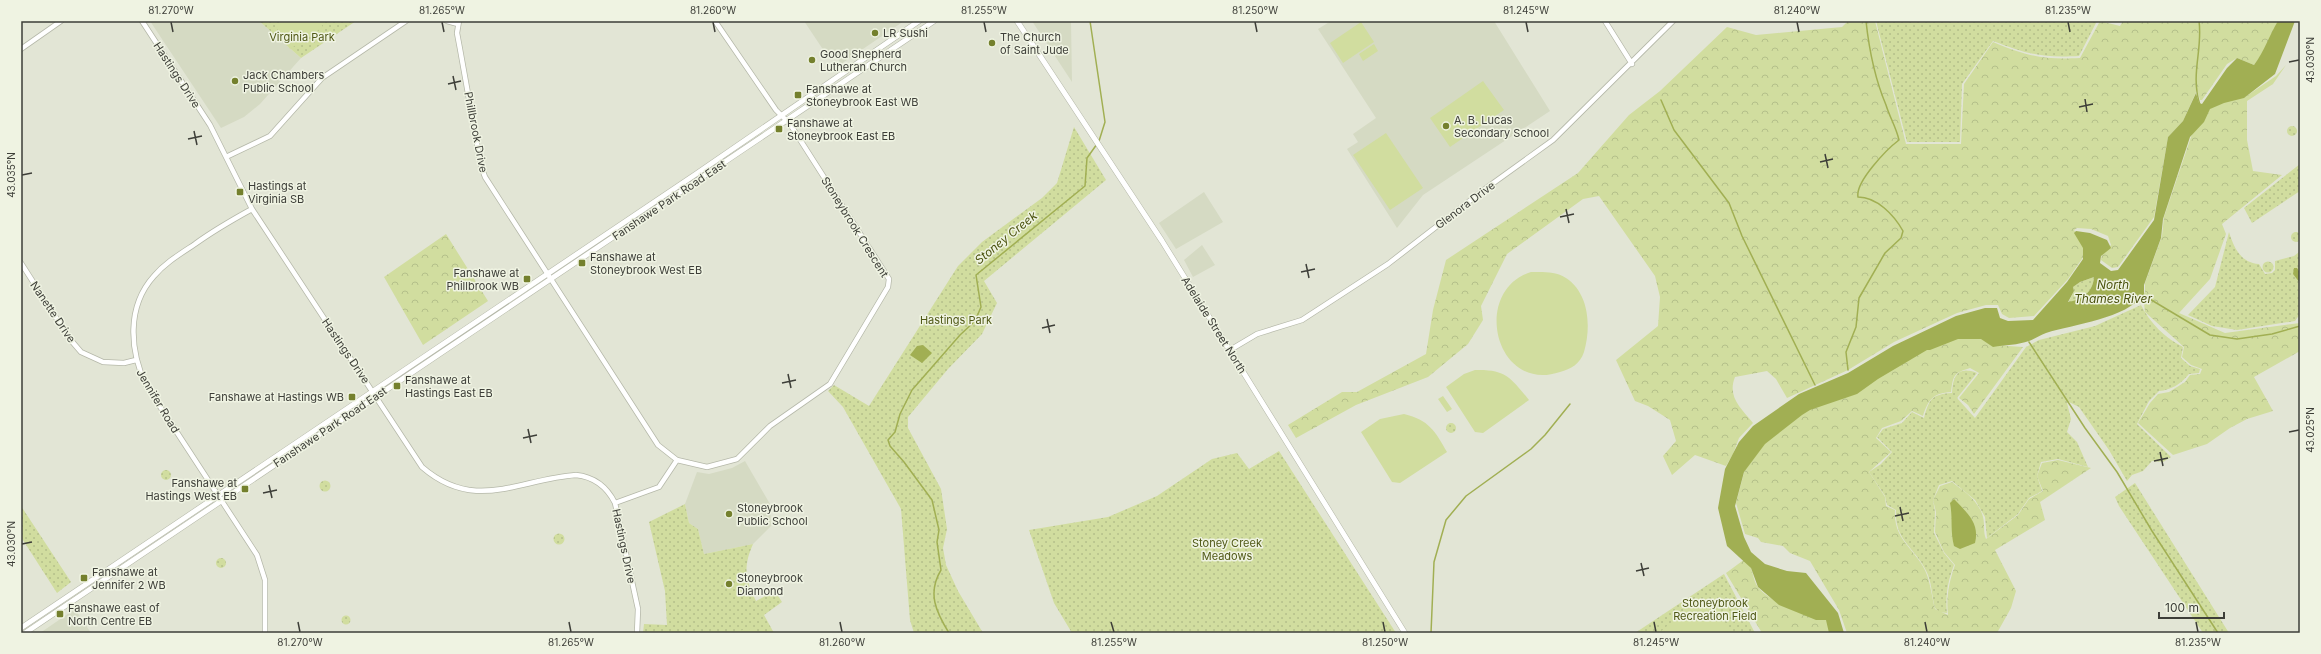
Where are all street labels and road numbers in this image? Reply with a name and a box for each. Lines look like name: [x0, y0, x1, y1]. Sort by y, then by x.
street label: Hastings Drive: [150, 39, 204, 111]
street label: Phillbrook Drive: [461, 90, 491, 174]
street label: Fanshawe Park Road East: [609, 156, 729, 243]
street label: Stoneybrook Crescent: [818, 174, 892, 280]
street label: Glenora Drive: [1432, 178, 1498, 232]
street label: Adelaide Street North: [1178, 274, 1250, 376]
street label: Nanette Drive: [27, 279, 79, 345]
street label: Hastings Drive: [319, 316, 373, 386]
street label: Jennifer Road: [133, 366, 183, 436]
street label: Fanshawe Park Road East: [270, 383, 390, 470]
street label: Hastings Drive: [609, 507, 639, 585]

